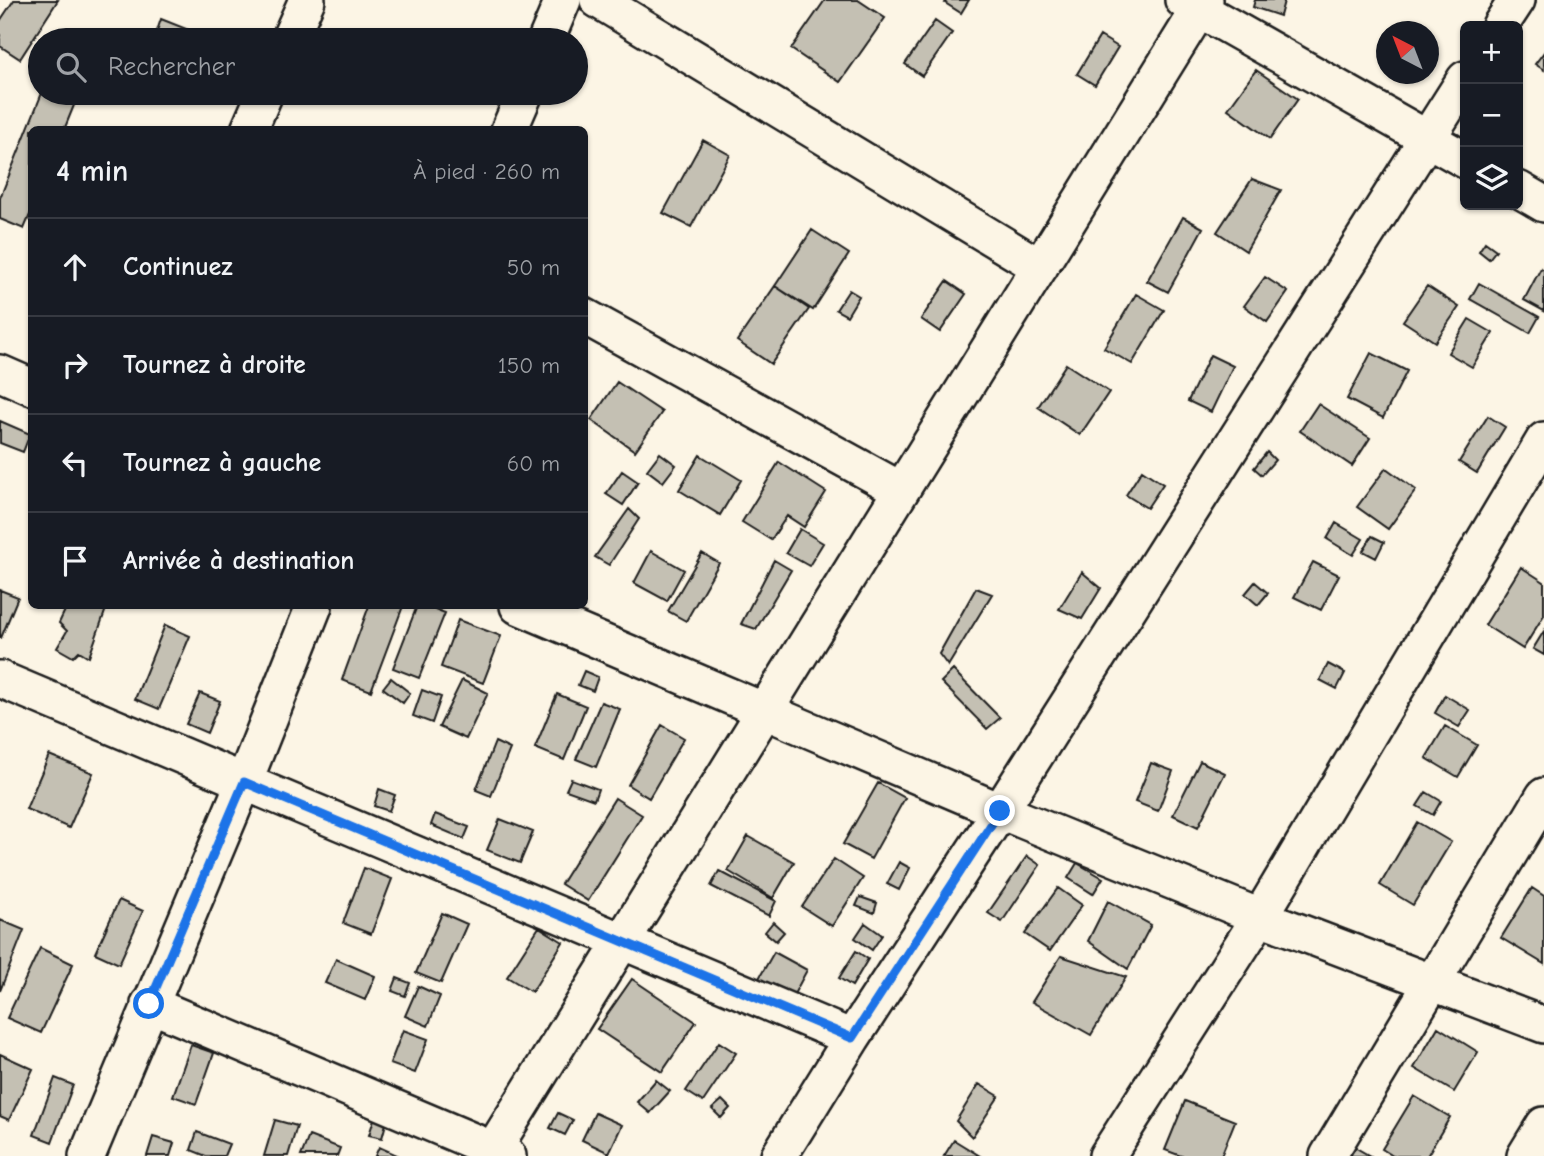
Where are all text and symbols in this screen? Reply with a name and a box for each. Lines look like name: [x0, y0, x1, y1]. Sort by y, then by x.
north arrow: [1376, 21, 1439, 84]
map controls: [1460, 21, 1523, 210]
button: +: [1460, 21, 1523, 84]
search box: [28, 28, 588, 105]
icon: search: [52, 48, 90, 86]
text: Rechercher: [108, 52, 235, 82]
button: −: [1460, 84, 1523, 147]
button: layers: [1460, 147, 1523, 210]
text: 4 min: [56, 154, 128, 189]
text: À pied · 260 m: [413, 158, 560, 185]
icon: ahead: [56, 248, 94, 286]
text: Continuez: [123, 252, 233, 282]
text: 50 m: [507, 254, 560, 281]
icon: right: [56, 346, 94, 384]
text: Tournez à droite: [123, 350, 306, 380]
text: 150 m: [498, 352, 560, 379]
icon: left: [56, 444, 94, 482]
text: Tournez à gauche: [123, 448, 321, 478]
text: 60 m: [507, 450, 560, 477]
icon: arrive: [56, 542, 94, 580]
text: Arrivée à destination: [123, 546, 354, 576]
route end: [984, 795, 1015, 826]
route start: [133, 988, 164, 1019]

